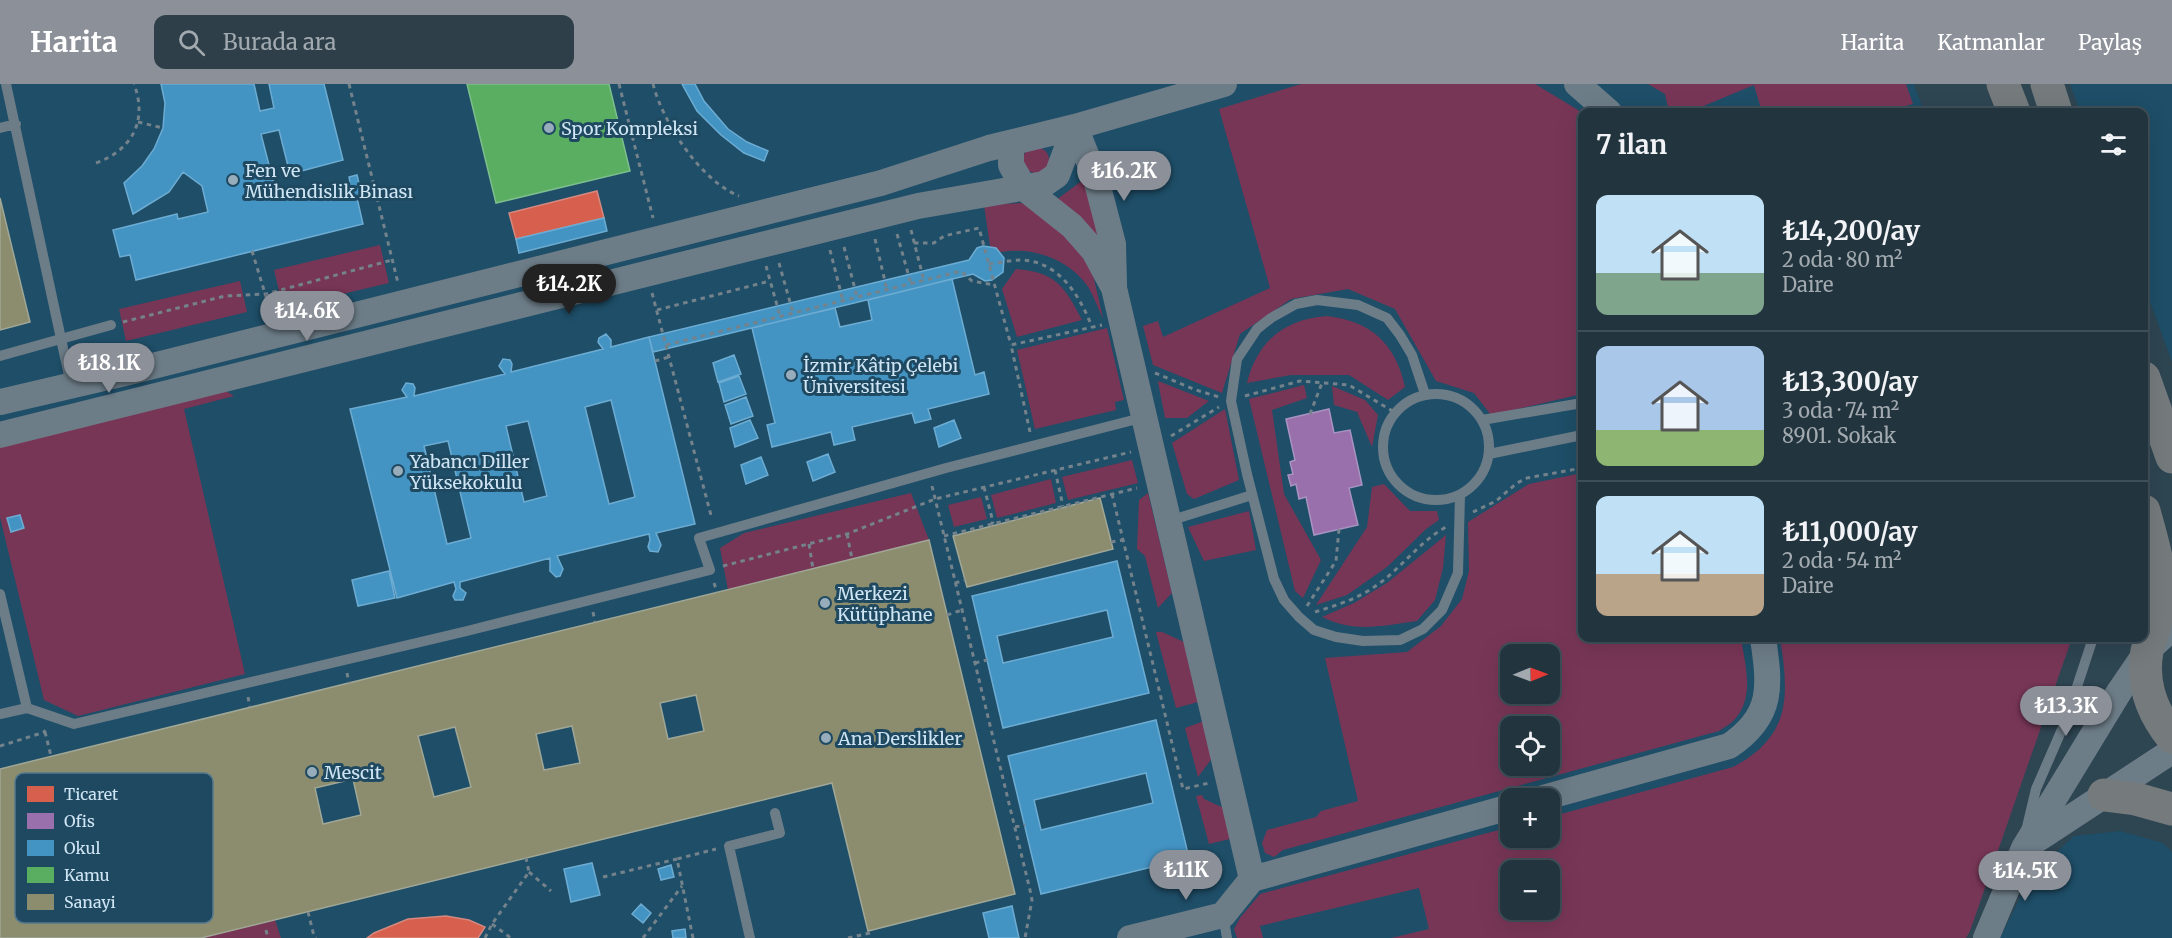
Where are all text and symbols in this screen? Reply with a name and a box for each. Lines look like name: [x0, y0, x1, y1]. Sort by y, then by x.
search box: [154, 15, 574, 69]
text: Harita: [30, 24, 118, 60]
icon: search: [175, 26, 208, 59]
text: Burada ara: [223, 28, 336, 56]
text: Harita: [1841, 29, 1904, 56]
text: Katmanlar: [1937, 29, 2045, 56]
text: Paylaş: [2078, 29, 2142, 56]
place label: Spor Kompleksi: [561, 117, 698, 140]
marker: Spor Kompleksi: [542, 121, 556, 135]
text: 7 ilan: [1596, 128, 1667, 161]
icon: filters: [2097, 128, 2130, 161]
pin: ₺16.2K: [1075, 151, 1173, 202]
text: ₺16.2K: [1091, 158, 1157, 183]
place label: Fen ve Mühendislik Binası: [245, 159, 413, 203]
marker: Fen ve Mühendislik Binası: [226, 173, 240, 187]
text: ₺14,200/ay: [1782, 214, 1920, 247]
icon: home: [1644, 219, 1716, 291]
text: 2 oda · 80 m²: [1782, 247, 1902, 272]
pin: ₺14.2K: [520, 264, 618, 315]
text: ₺14.2K: [536, 271, 602, 296]
text: Daire: [1782, 272, 1833, 297]
pin: ₺14.6K: [258, 291, 356, 342]
text: ₺14.6K: [274, 298, 340, 323]
pin: ₺18.1K: [60, 343, 158, 394]
text: ₺18.1K: [78, 350, 140, 375]
place label: İzmir Kâtip Çelebi Üniversitesi: [803, 354, 959, 398]
text: ₺13,300/ay: [1782, 365, 1918, 398]
marker: İzmir Kâtip Çelebi Üniversitesi: [784, 368, 798, 382]
icon: home: [1644, 370, 1716, 442]
text: 3 oda · 74 m²: [1782, 398, 1899, 423]
text: 8901. Sokak: [1782, 423, 1896, 448]
place label: Yabancı Diller Yüksekokulu: [409, 450, 530, 494]
marker: Yabancı Diller Yüksekokulu: [391, 464, 405, 478]
text: ₺11,000/ay: [1782, 515, 1918, 548]
icon: home: [1644, 520, 1716, 592]
text: 2 oda · 54 m²: [1782, 548, 1901, 573]
text: Daire: [1782, 573, 1833, 598]
place label: Merkezi Kütüphane: [837, 582, 932, 626]
marker: Merkezi Kütüphane: [818, 596, 832, 610]
north arrow: [1500, 644, 1560, 704]
map controls: [1500, 644, 1560, 920]
pin: ₺13.3K: [2017, 686, 2115, 737]
text: ₺13.3K: [2034, 693, 2098, 718]
button: locate: [1500, 716, 1560, 776]
place label: Ana Derslikler: [837, 727, 962, 750]
marker: Ana Derslikler: [819, 731, 833, 745]
place label: Mescit: [324, 761, 382, 784]
marker: Mescit: [305, 765, 319, 779]
legend: [15, 773, 213, 923]
text: Ticaret: [64, 784, 119, 804]
button: +: [1500, 788, 1560, 848]
text: Ofis: [64, 811, 95, 831]
text: Okul: [64, 838, 101, 858]
pin: ₺11K: [1150, 850, 1222, 901]
pin: ₺14.5K: [1976, 851, 2074, 902]
text: ₺11K: [1163, 857, 1209, 882]
text: ₺14.5K: [1992, 858, 2058, 883]
button: −: [1500, 860, 1560, 920]
text: Kamu: [64, 865, 110, 885]
text: Sanayi: [64, 892, 116, 912]

